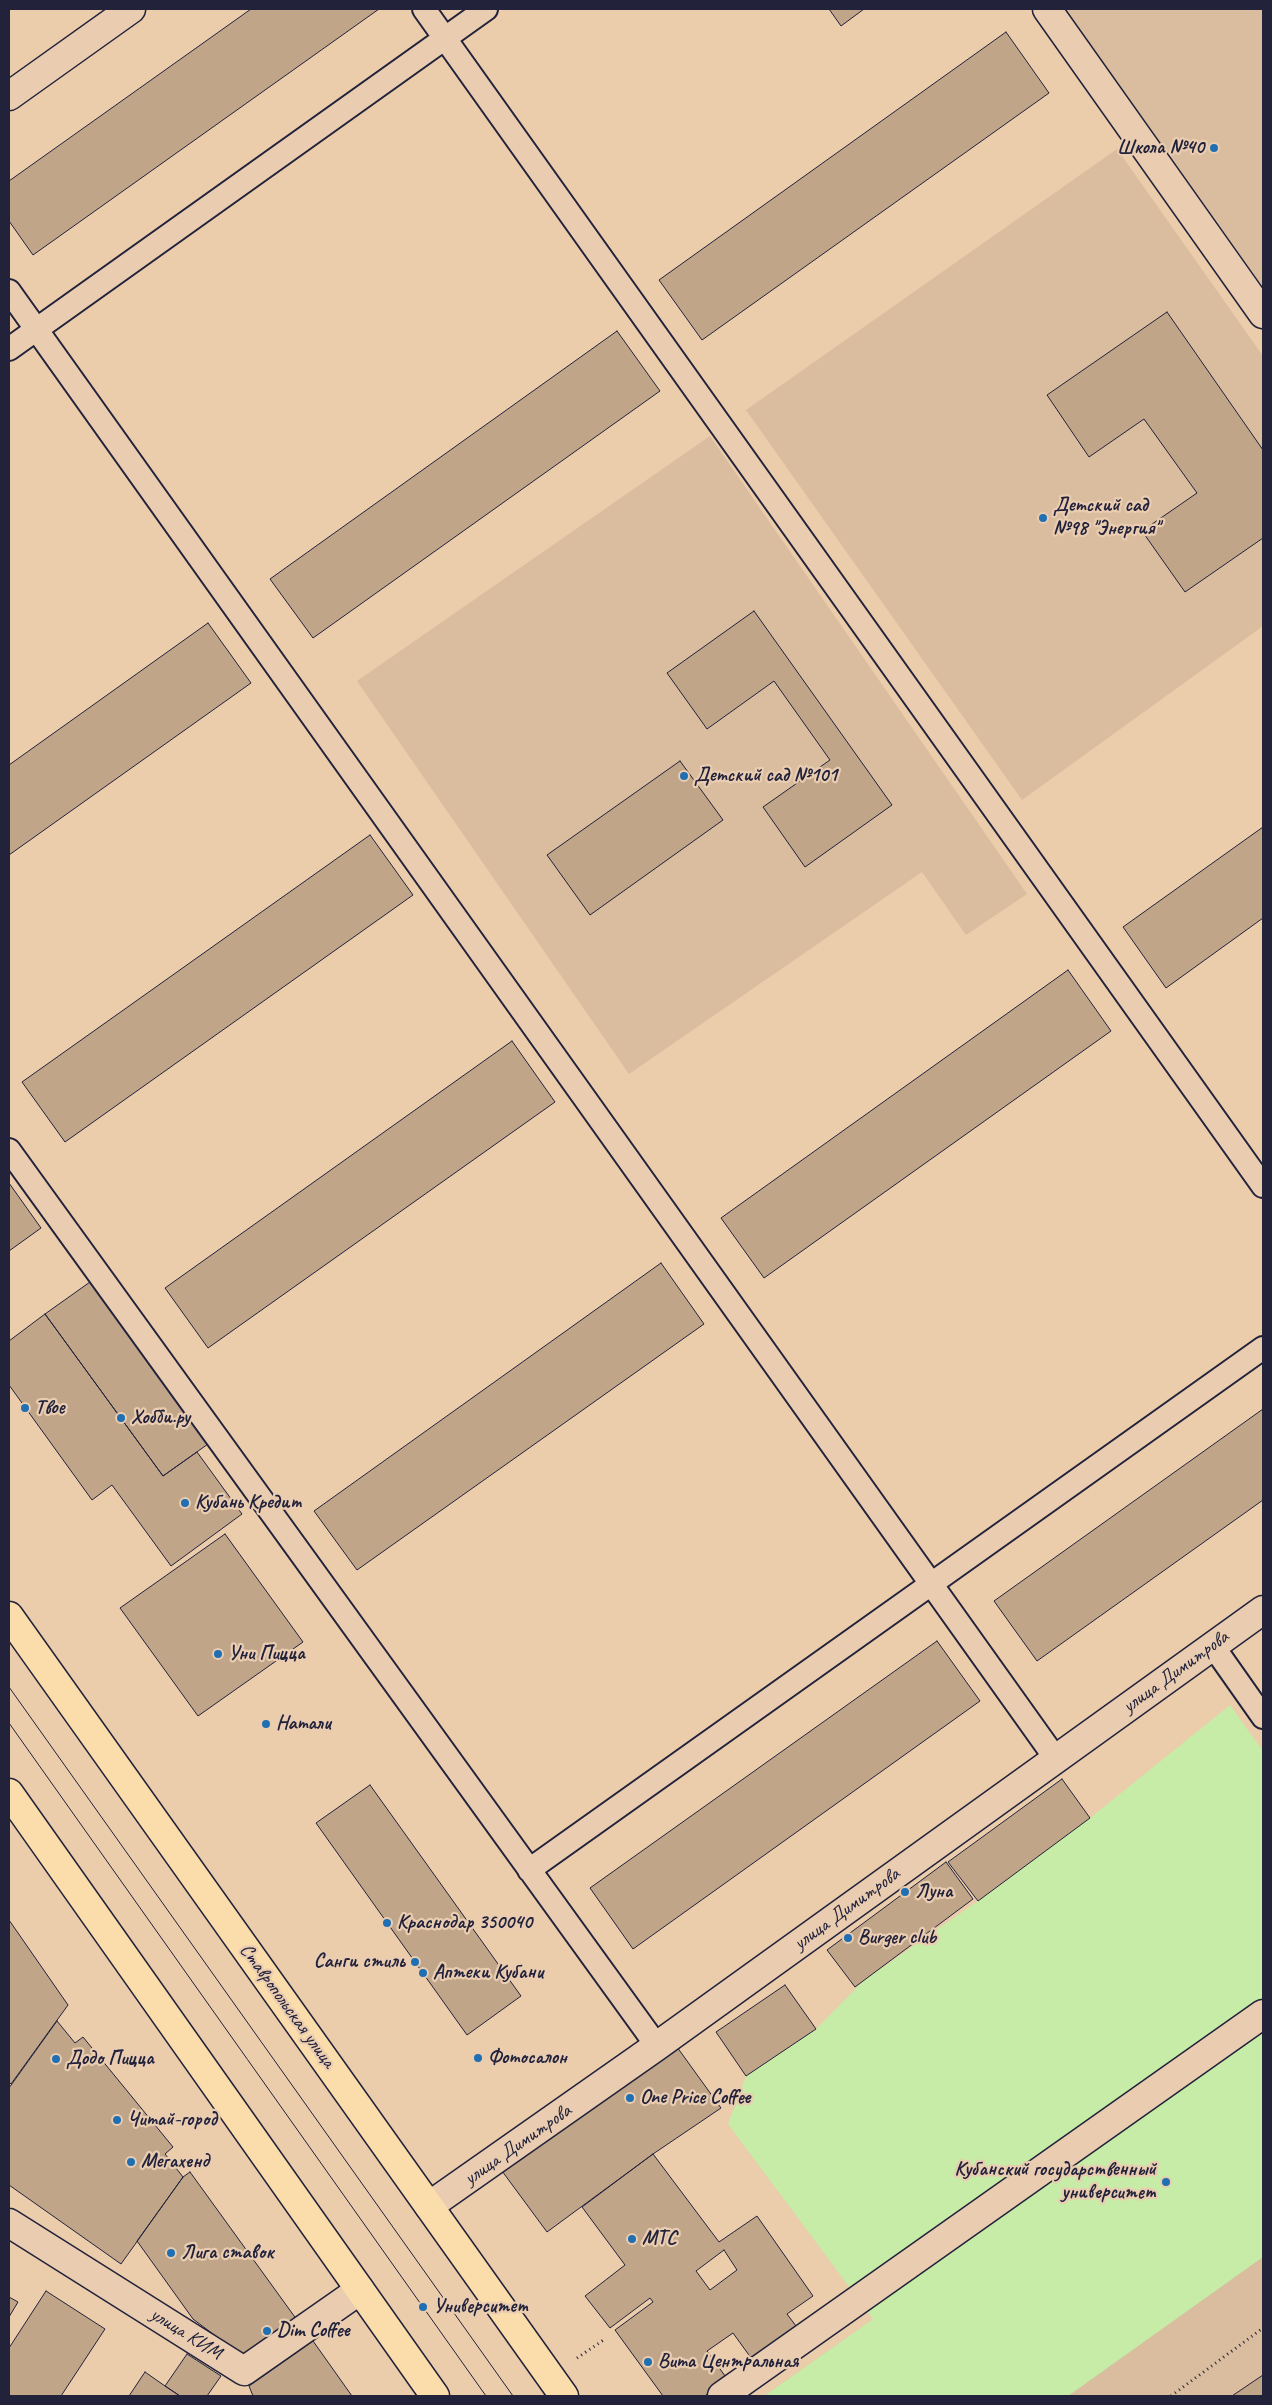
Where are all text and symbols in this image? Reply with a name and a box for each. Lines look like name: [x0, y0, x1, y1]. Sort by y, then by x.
place label: Школа №40: [1117, 136, 1204, 160]
marker: Школа №40: [1208, 142, 1220, 154]
place label: Детский сад №98 "Энергия": [1053, 494, 1159, 541]
marker: Детский сад №98 "Энергия": [1037, 512, 1049, 524]
place label: Детский сад №101: [694, 764, 837, 788]
marker: Детский сад №101: [678, 770, 690, 782]
place label: Твое: [35, 1396, 65, 1420]
marker: Твое: [19, 1402, 31, 1414]
place label: Хобби.ру: [131, 1406, 190, 1430]
marker: Хобби.ру: [115, 1412, 127, 1424]
place label: Кубань Кредит: [195, 1491, 302, 1515]
marker: Кубань Кредит: [179, 1497, 191, 1509]
street label: улица Димитрова: [1118, 1625, 1234, 1719]
place label: Уни Пицца: [228, 1642, 305, 1666]
marker: Уни Пицца: [212, 1648, 224, 1660]
place label: Натали: [276, 1712, 331, 1736]
marker: Натали: [260, 1718, 272, 1730]
street label: улица Димитрова: [789, 1862, 905, 1956]
place label: Луна: [915, 1880, 953, 1904]
marker: Луна: [899, 1886, 911, 1898]
place label: Краснодар 350040: [397, 1911, 532, 1935]
marker: Краснодар 350040: [381, 1917, 393, 1929]
place label: Burger club: [858, 1926, 936, 1950]
marker: Burger club: [842, 1932, 854, 1944]
street label: Ставропольская улица: [234, 1939, 340, 2073]
place label: Санги стиль: [314, 1950, 405, 1974]
marker: Санги стиль: [409, 1956, 421, 1968]
place label: Аптеки Кубани: [433, 1961, 543, 1985]
marker: Аптеки Кубани: [417, 1967, 429, 1979]
place label: Фотосалон: [488, 2046, 567, 2070]
place label: Додо Пицца: [66, 2047, 154, 2071]
marker: Фотосалон: [472, 2052, 484, 2064]
marker: Додо Пицца: [50, 2053, 62, 2065]
place label: One Price Coffee: [640, 2086, 750, 2110]
marker: One Price Coffee: [624, 2092, 636, 2104]
street label: улица Димитрова: [460, 2099, 576, 2191]
place label: Читай-город: [127, 2108, 217, 2132]
marker: Читай-город: [111, 2114, 123, 2126]
place label: Мегахенд: [141, 2150, 209, 2174]
marker: Мегахенд: [125, 2156, 137, 2168]
place label: Кубанский государственный университет: [955, 2158, 1156, 2205]
marker: Кубанский государственный университет: [1160, 2176, 1172, 2188]
place label: МТС: [642, 2227, 677, 2251]
marker: МТС: [626, 2233, 638, 2245]
place label: Лига ставок: [181, 2241, 273, 2265]
marker: Лига ставок: [165, 2247, 177, 2259]
place label: Университет: [433, 2295, 528, 2319]
marker: Университет: [417, 2301, 429, 2313]
street label: улица КИМ: [146, 2303, 226, 2365]
place label: Dim Coffee: [277, 2319, 349, 2343]
marker: Dim Coffee: [261, 2325, 273, 2337]
place label: Вита Центральная: [658, 2350, 798, 2374]
marker: Вита Центральная: [642, 2356, 654, 2368]

